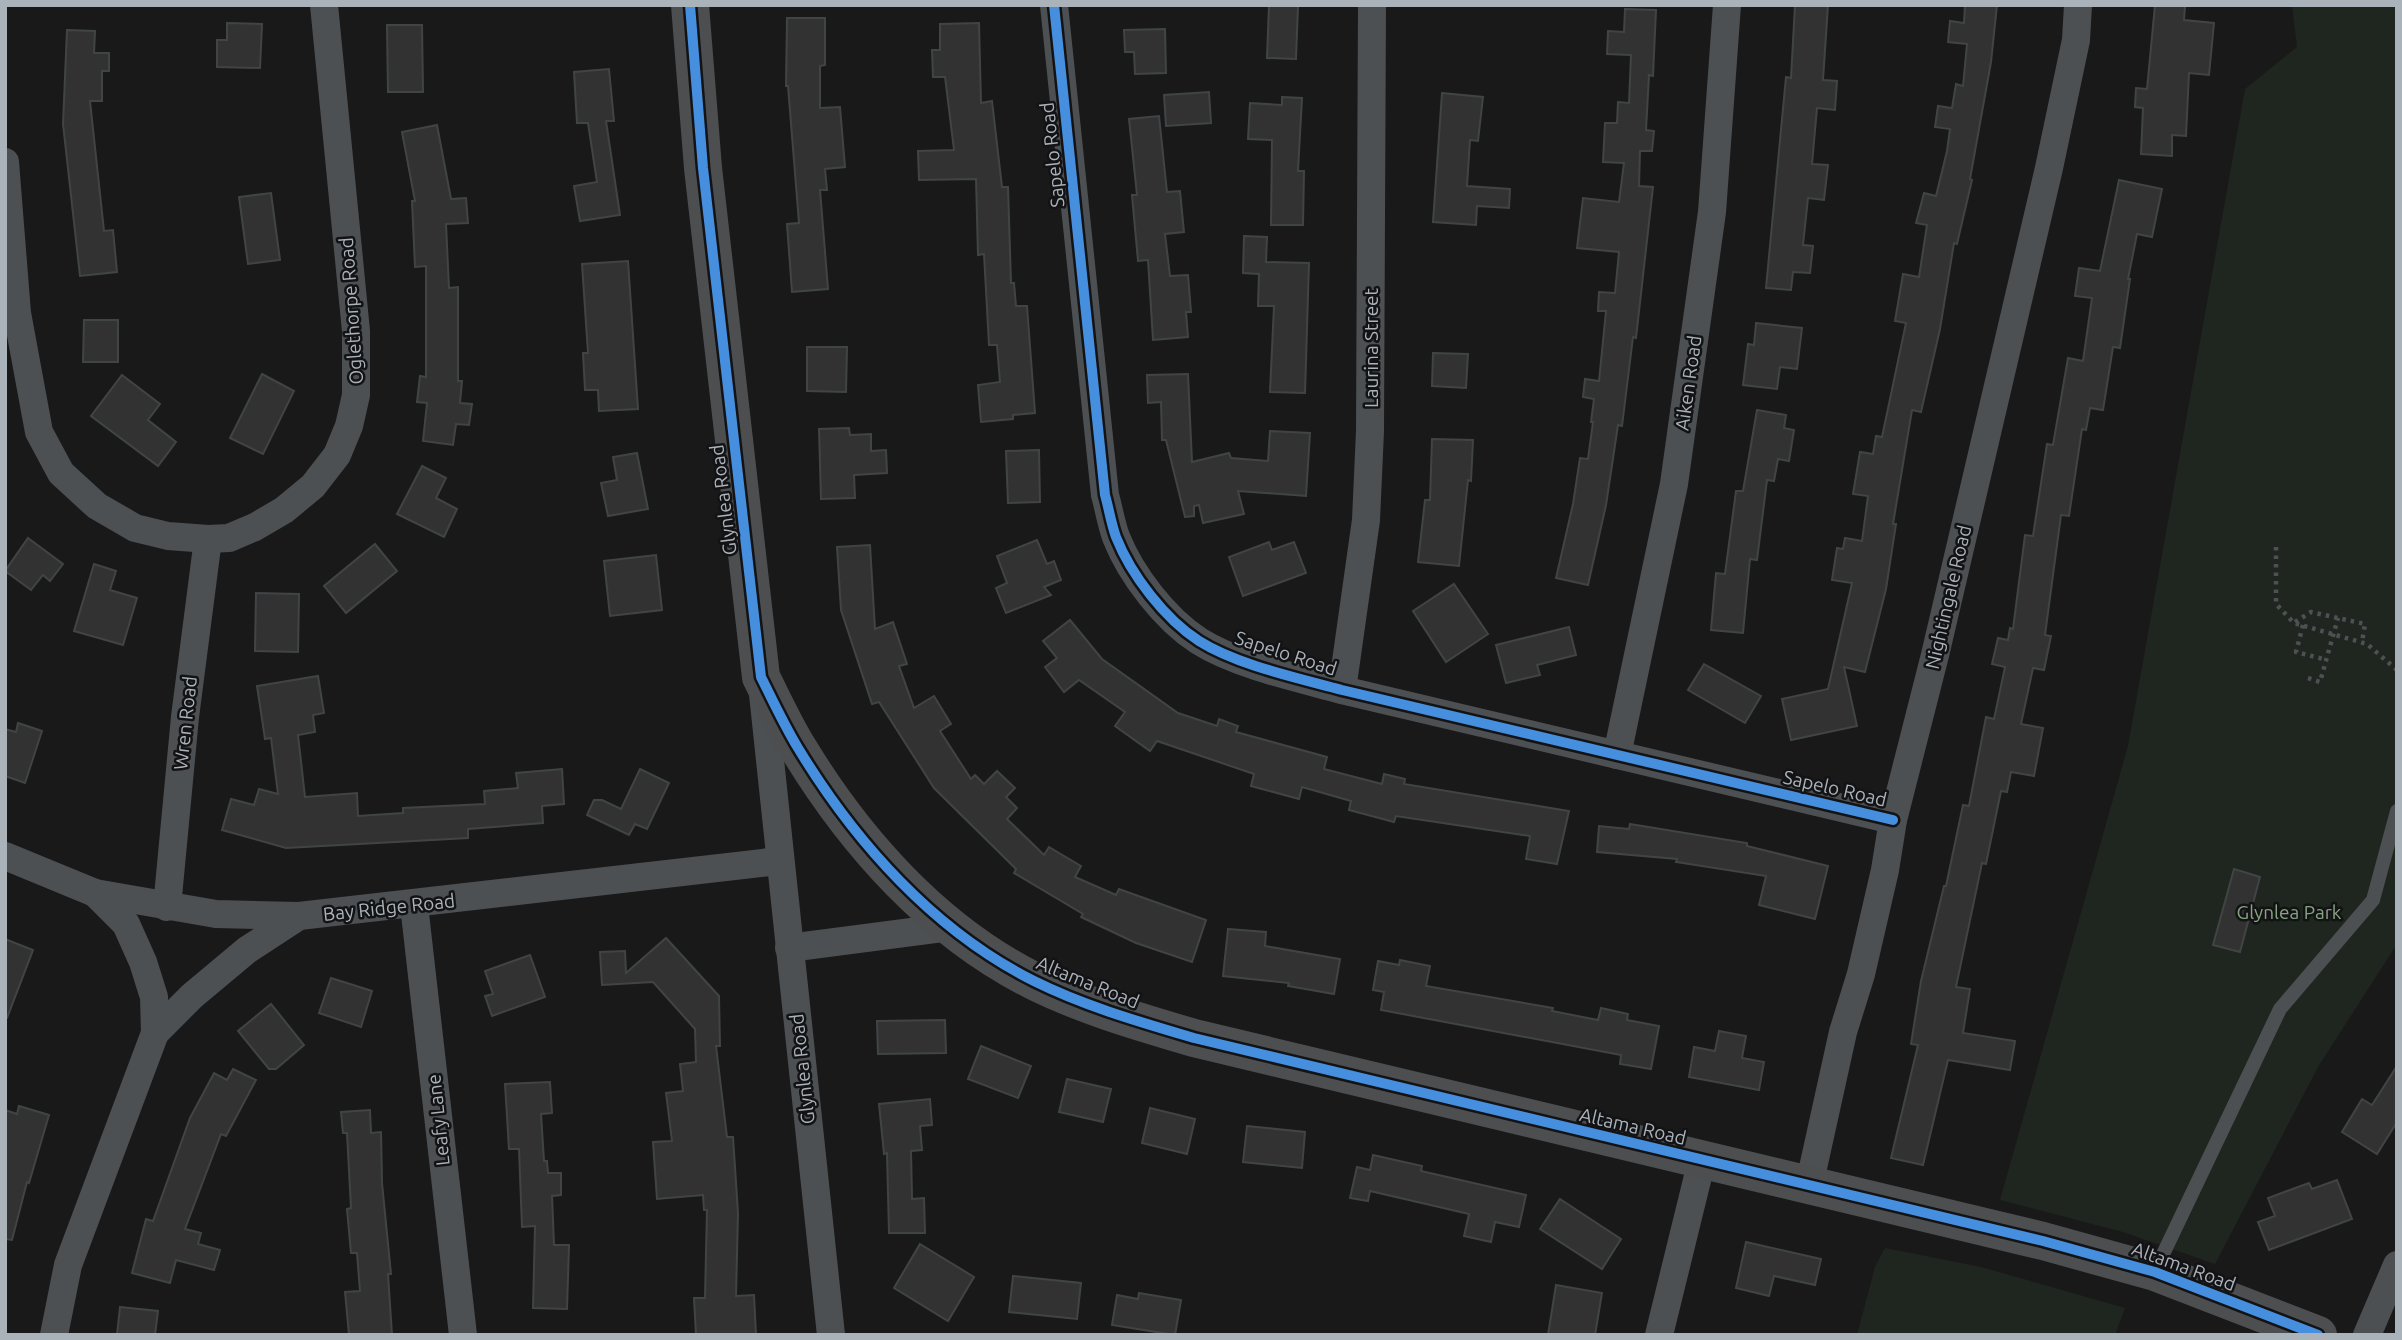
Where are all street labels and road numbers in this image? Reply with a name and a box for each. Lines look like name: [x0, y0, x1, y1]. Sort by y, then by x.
street label: Sapelo Road: [1036, 101, 1068, 209]
street label: Oglethorpe Road: [335, 237, 367, 385]
street label: Laurina Street: [1360, 287, 1382, 408]
street label: Aiken Road: [1670, 334, 1706, 432]
street label: Glynlea Road: [705, 444, 741, 556]
street label: Nightingale Road: [1921, 523, 1975, 671]
street label: Sapelo Road: [1232, 626, 1340, 680]
street label: Wren Road: [169, 675, 201, 771]
street label: Sapelo Road: [1781, 765, 1889, 811]
street label: Bay Ridge Road: [322, 889, 456, 925]
street label: Altama Road: [1033, 951, 1143, 1013]
street label: Glynlea Road: [785, 1013, 819, 1125]
street label: Leafy Lane: [422, 1073, 454, 1167]
street label: Altama Road: [1577, 1103, 1689, 1149]
street label: Altama Road: [2129, 1237, 2239, 1295]

